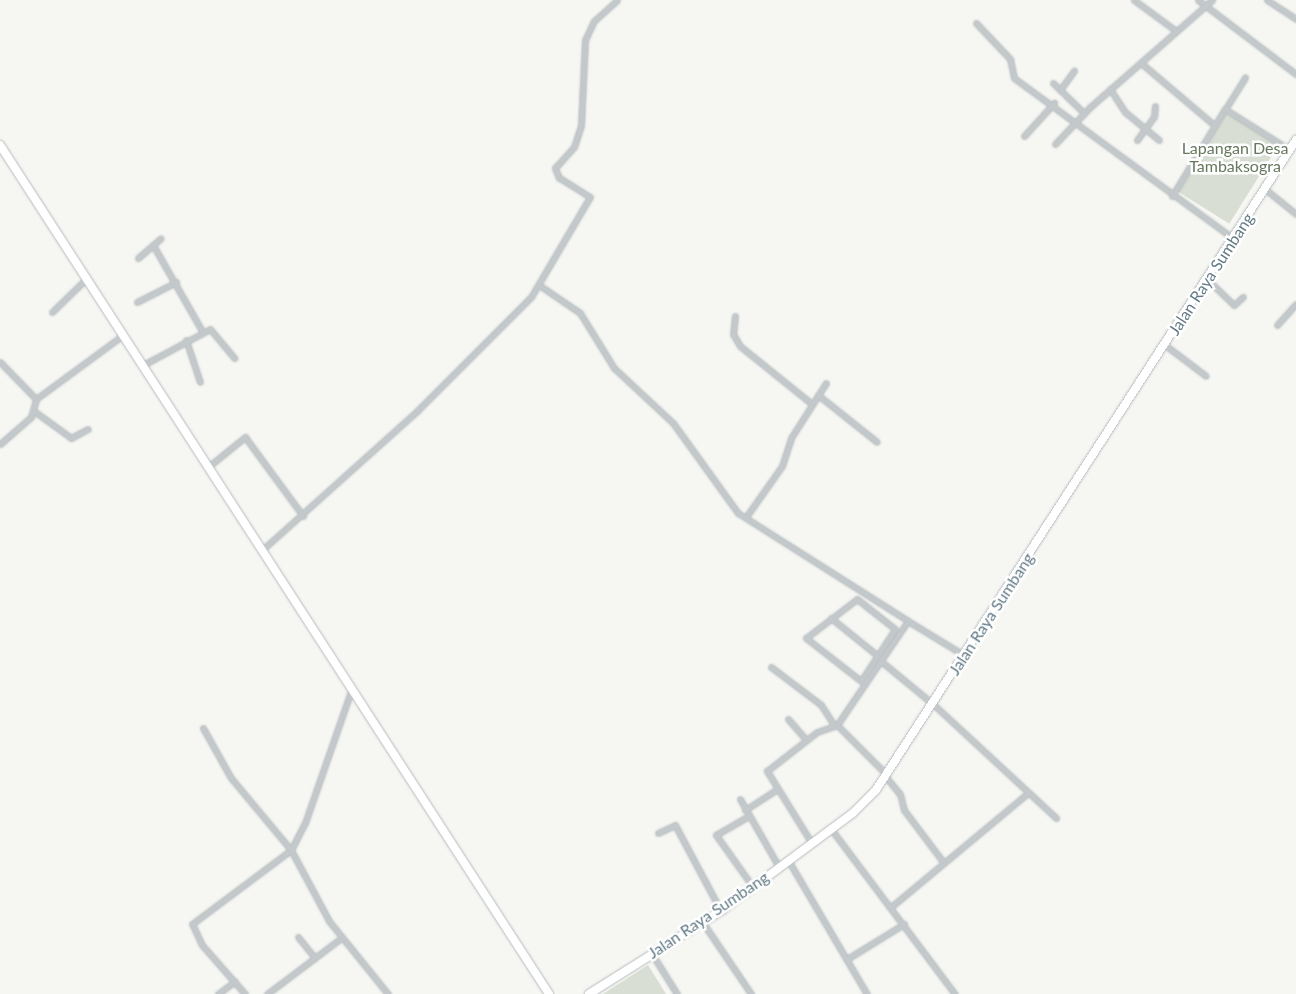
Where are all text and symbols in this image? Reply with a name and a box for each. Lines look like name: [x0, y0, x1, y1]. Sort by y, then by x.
park label: Lapangan Desa Tambaksogra: [1182, 138, 1288, 176]
street label: Jalan Raya Sumbang: [1164, 209, 1258, 339]
street label: Jalan Raya Sumbang: [944, 549, 1038, 679]
street label: Jalan Raya Sumbang: [644, 867, 772, 963]

